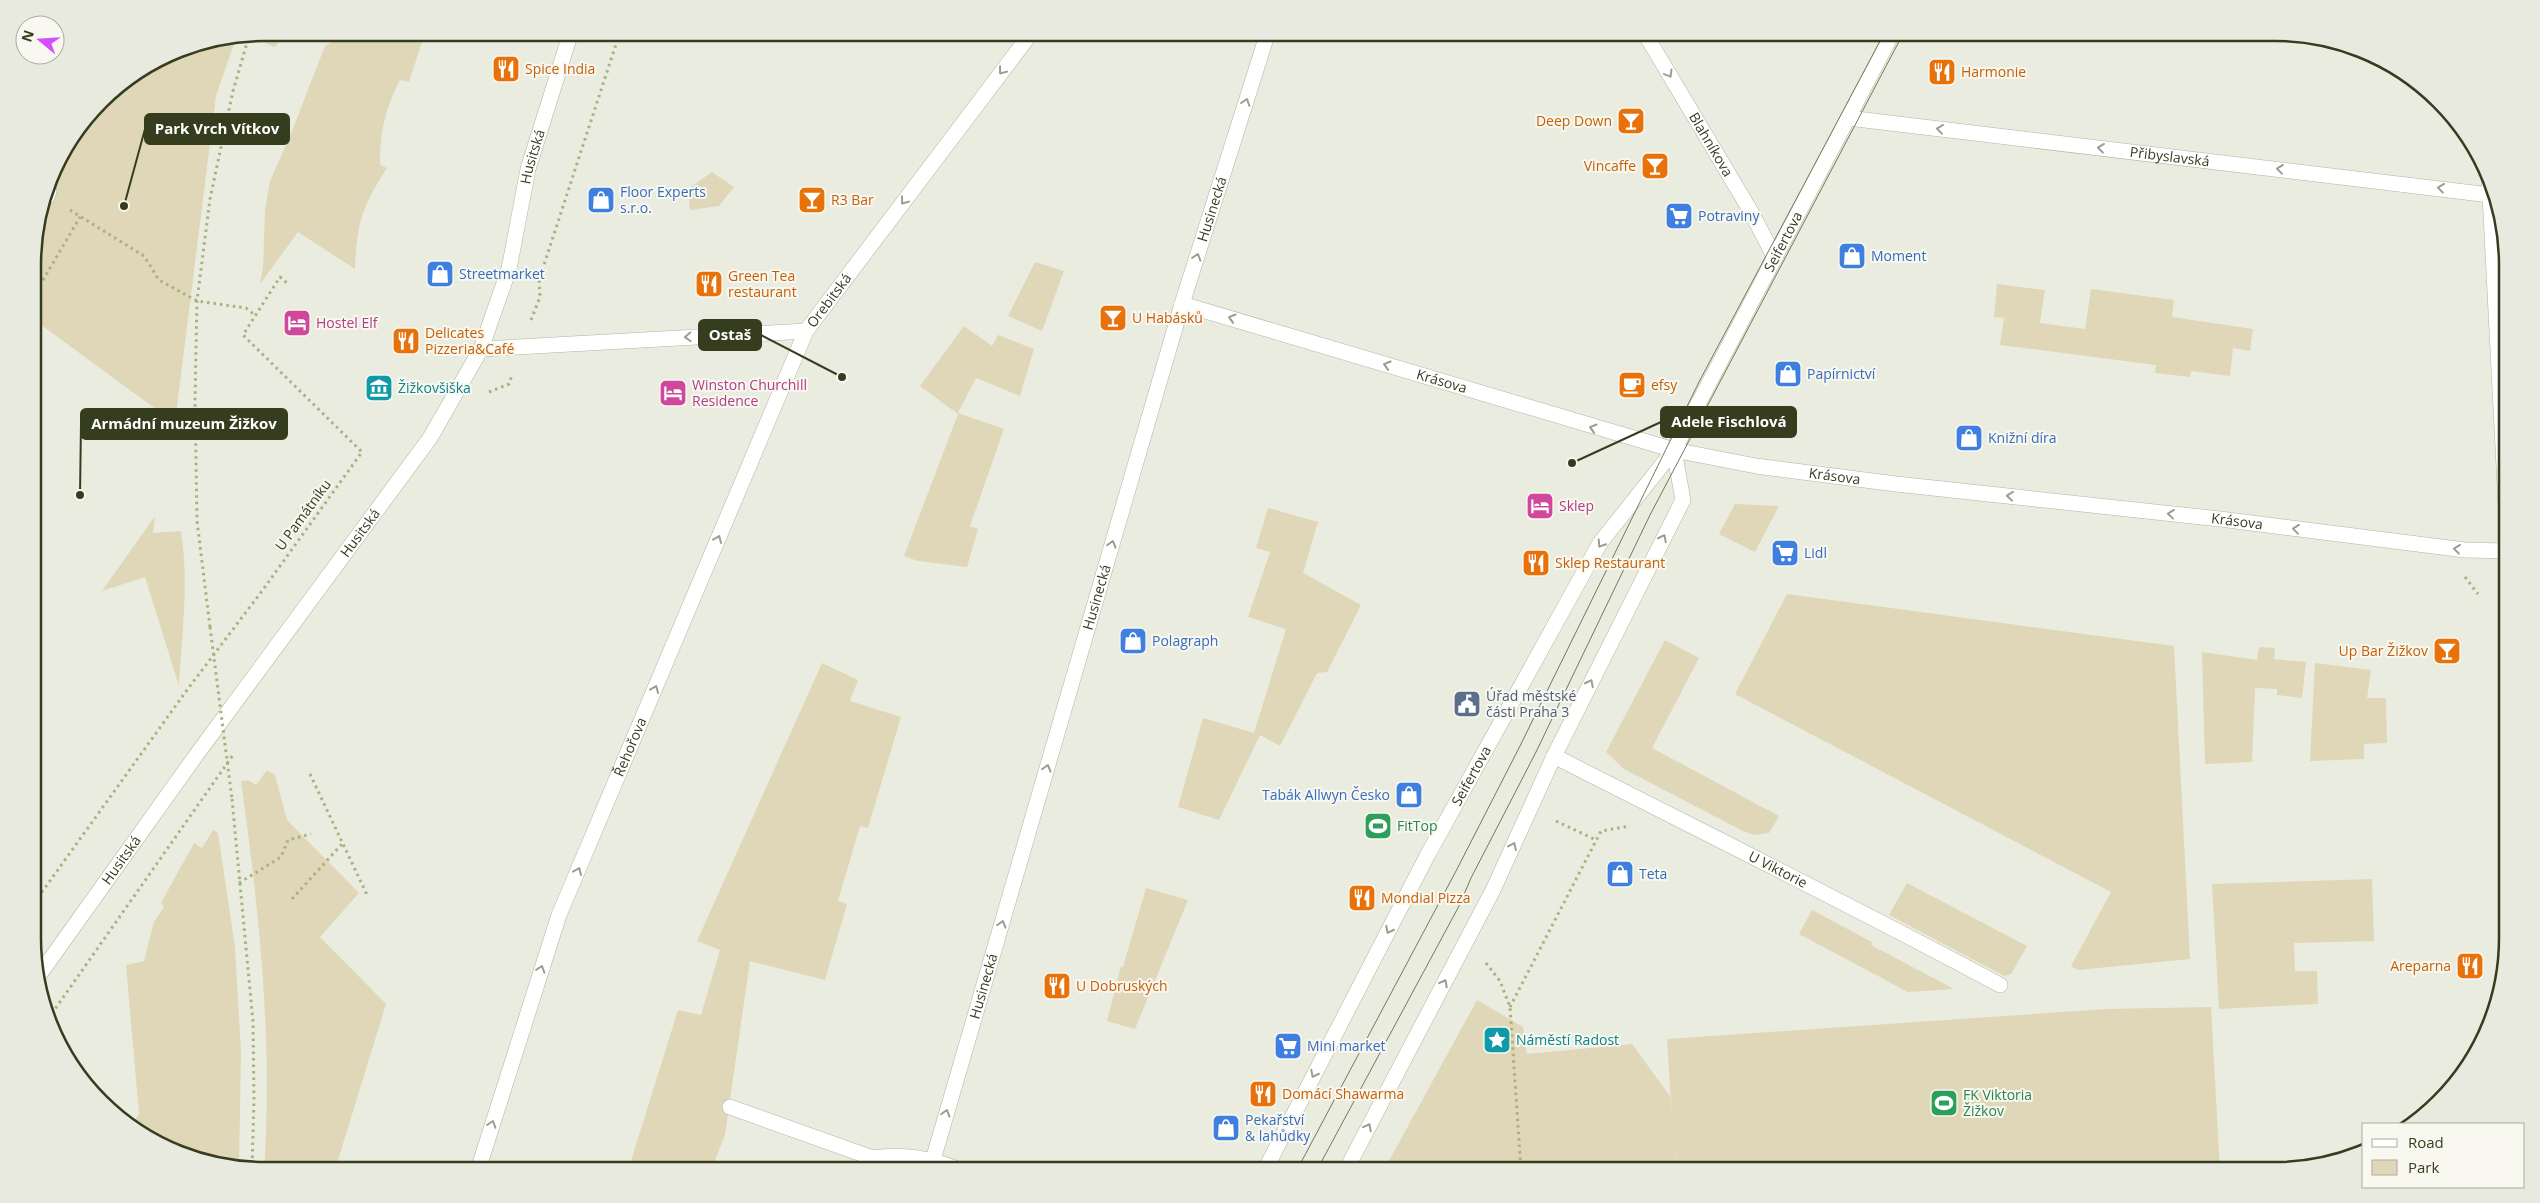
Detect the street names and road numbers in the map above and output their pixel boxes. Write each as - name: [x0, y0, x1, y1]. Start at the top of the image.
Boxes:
- street label: Blahníkova: [1685, 109, 1738, 180]
- street label: Husitská: [515, 127, 549, 185]
- street label: Přibyslavská: [2129, 142, 2211, 170]
- street label: Husinecká: [1192, 174, 1231, 244]
- street label: Seifertova: [1759, 208, 1806, 275]
- street label: Orebitská: [802, 269, 855, 331]
- street label: Krásova: [1414, 364, 1470, 397]
- street label: Krásova: [1808, 463, 1862, 488]
- street label: U Památníku: [270, 475, 335, 554]
- street label: Husitská: [335, 504, 384, 561]
- street label: Krásova: [2210, 508, 2264, 533]
- street label: Husinecká: [1078, 562, 1115, 632]
- street label: Řehořova: [609, 714, 651, 779]
- street label: Seifertova: [1447, 742, 1495, 809]
- street label: Husitská: [97, 831, 145, 888]
- street label: U Viktorie: [1745, 846, 1811, 892]
- street label: Husinecká: [965, 951, 1002, 1021]

